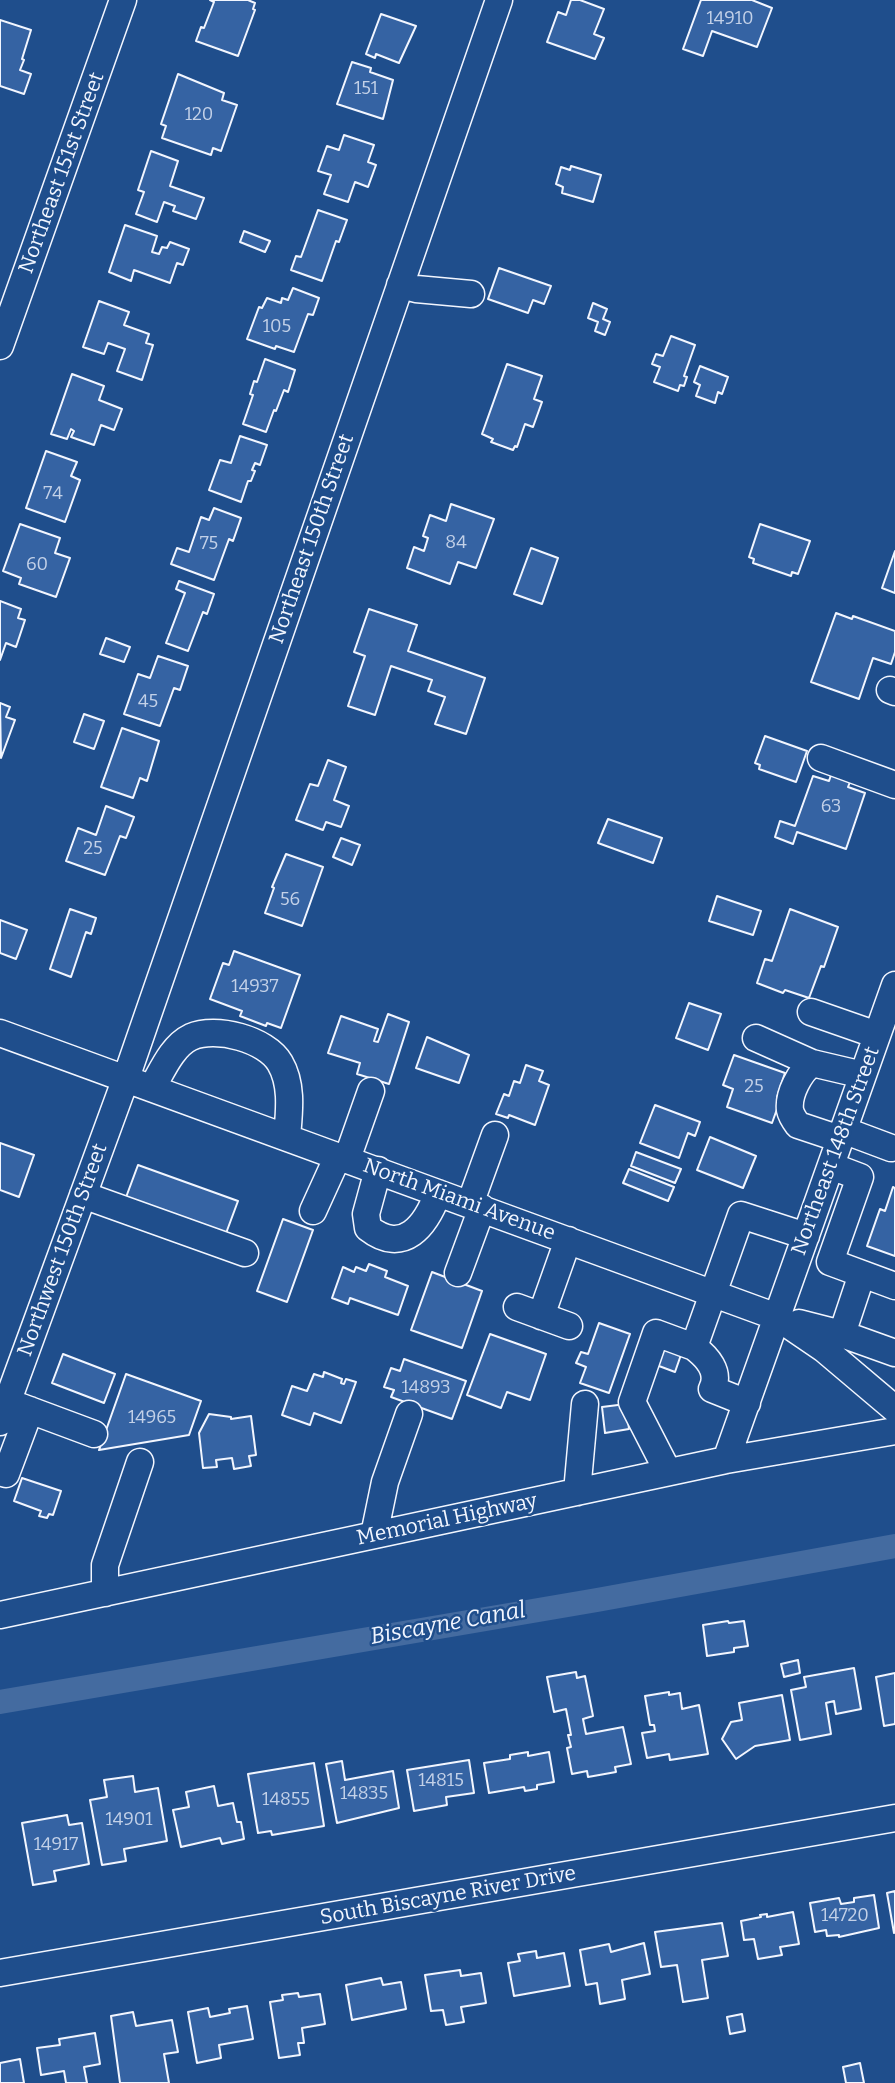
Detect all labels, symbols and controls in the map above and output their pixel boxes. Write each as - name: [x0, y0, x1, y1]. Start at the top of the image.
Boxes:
- house number: 14910: [706, 8, 754, 30]
- street label: Northeast 151st Street: [14, 69, 110, 277]
- house number: 151: [354, 78, 378, 100]
- house number: 120: [185, 104, 213, 126]
- house number: 105: [263, 316, 291, 338]
- street label: Northeast 150th Street: [264, 431, 360, 647]
- house number: 74: [43, 483, 63, 505]
- house number: 84: [445, 532, 467, 554]
- house number: 75: [200, 533, 218, 555]
- house number: 60: [26, 554, 48, 576]
- house number: 45: [138, 691, 158, 713]
- house number: 63: [821, 796, 841, 818]
- house number: 25: [83, 838, 103, 860]
- house number: 56: [280, 889, 300, 911]
- house number: 14937: [231, 976, 279, 998]
- street label: Northeast 148th Street: [787, 1043, 885, 1259]
- house number: 25: [744, 1076, 764, 1098]
- street label: Northwest 150th Street: [13, 1140, 113, 1360]
- street label: North Miami Avenue: [359, 1153, 559, 1247]
- house number: 14893: [401, 1377, 451, 1399]
- house number: 14965: [128, 1407, 176, 1429]
- street label: Memorial Highway: [354, 1489, 540, 1551]
- water label: Biscayne Canal: [368, 1597, 528, 1651]
- house number: 14815: [418, 1770, 464, 1792]
- house number: 14835: [340, 1783, 388, 1805]
- house number: 14855: [262, 1789, 310, 1811]
- house number: 14901: [105, 1809, 153, 1831]
- house number: 14917: [34, 1834, 78, 1856]
- street label: South Biscayne River Drive: [318, 1861, 578, 1931]
- house number: 14720: [821, 1905, 869, 1927]

